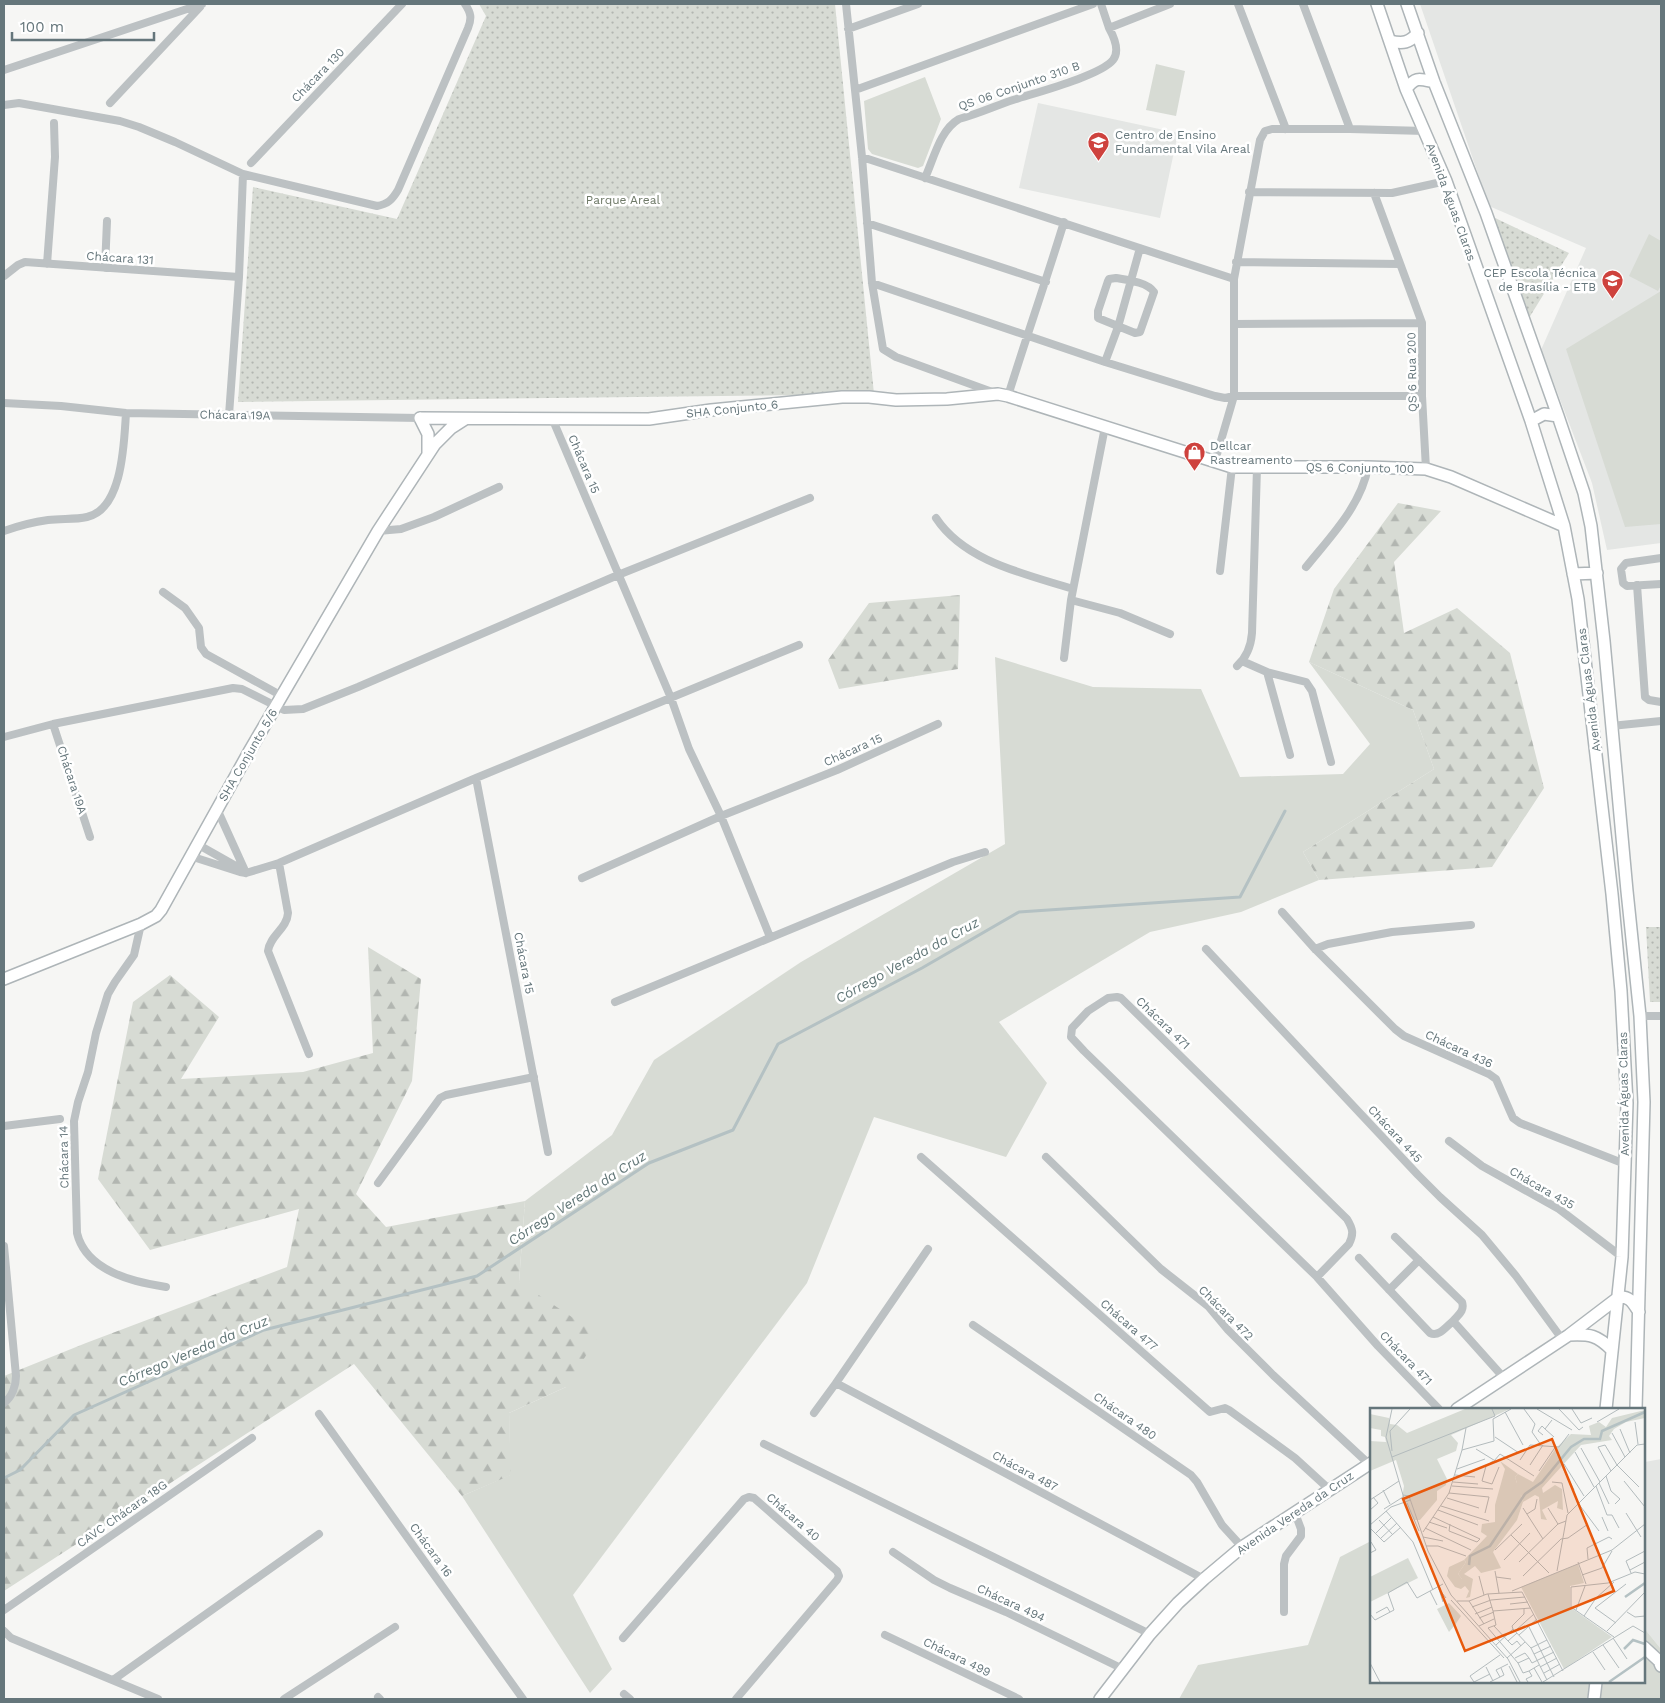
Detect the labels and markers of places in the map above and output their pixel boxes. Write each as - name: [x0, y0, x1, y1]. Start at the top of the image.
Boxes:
- place label: Centro de Ensino Fundamental Vila Areal: [1115, 128, 1251, 156]
- school or university icon: Centro de Ensino Fundamental Vila Areal: [1087, 130, 1111, 161]
- place label: CEP Escola Técnica de Brasília - ETB: [1483, 266, 1596, 294]
- school or university icon: CEP Escola Técnica de Brasília - ETB: [1600, 268, 1624, 299]
- place label: Dellcar Rastreamento: [1210, 439, 1292, 467]
- shop icon: Dellcar Rastreamento: [1182, 441, 1206, 472]

